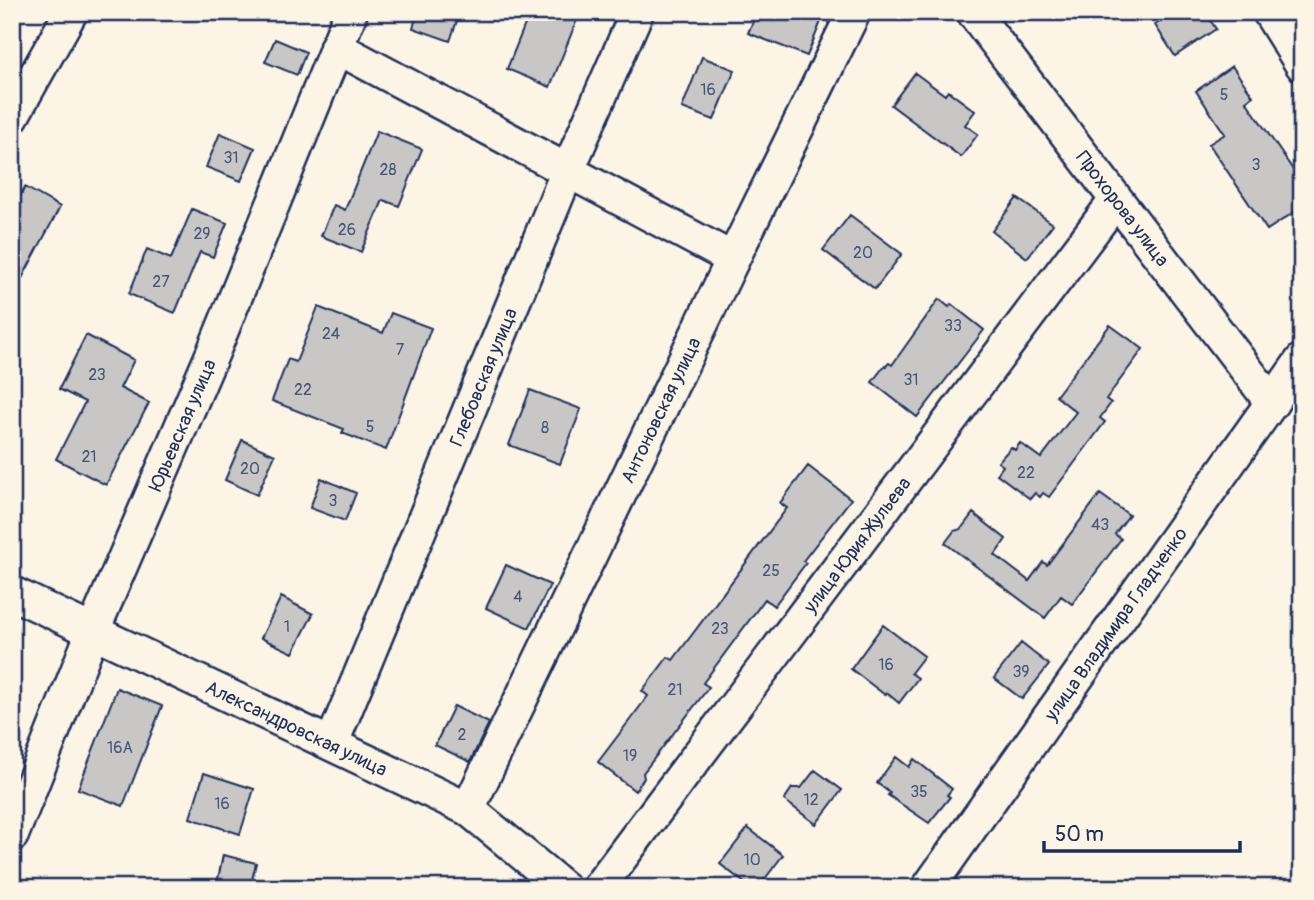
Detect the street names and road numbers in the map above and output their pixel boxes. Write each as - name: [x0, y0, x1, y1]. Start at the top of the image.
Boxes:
- street label: Прохорова улица: [1070, 146, 1174, 271]
- street label: Глебовская улица: [445, 304, 523, 450]
- street label: Антоновская улица: [616, 333, 707, 487]
- street label: Юрьевская улица: [144, 355, 222, 495]
- street label: улица Юрия Жульева: [798, 472, 917, 619]
- street label: улица Владимира Гладченко: [1039, 523, 1193, 726]
- street label: Александровская улица: [202, 675, 391, 782]

